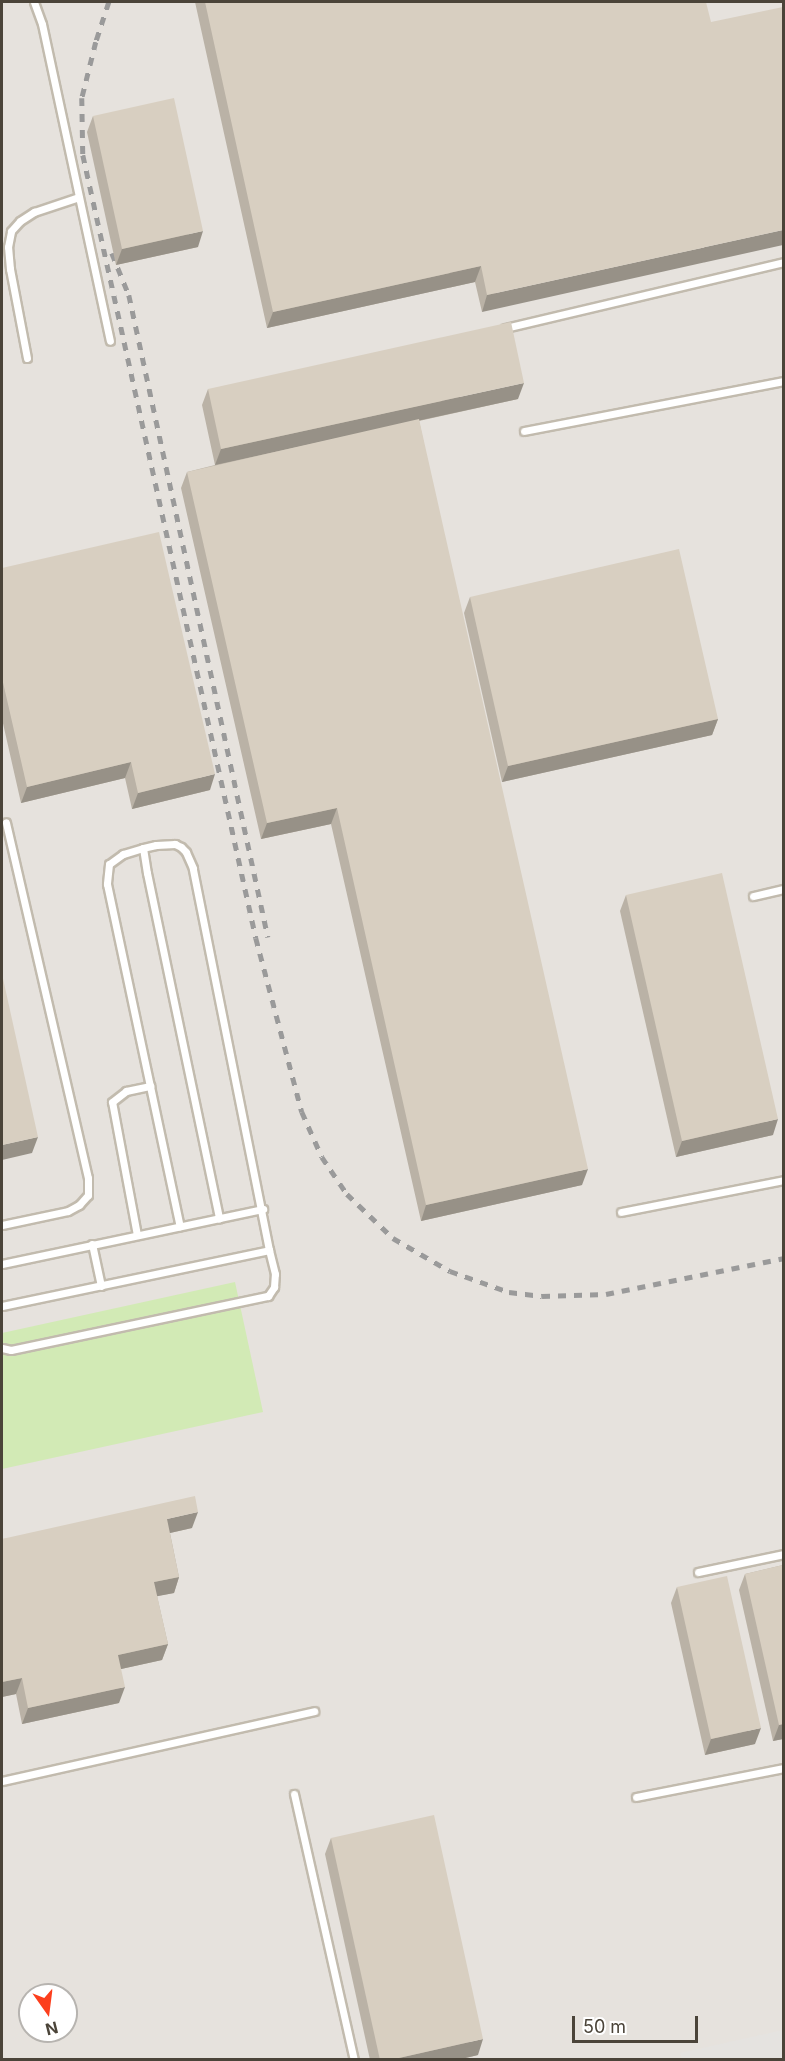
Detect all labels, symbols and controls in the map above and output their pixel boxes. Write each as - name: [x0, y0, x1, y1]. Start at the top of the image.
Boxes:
- north arrow: [18, 1983, 78, 2043]
- scale bar: [575, 2004, 701, 2042]
- text: 50 m: [583, 2016, 626, 2037]
- text: N: [44, 2017, 60, 2040]

